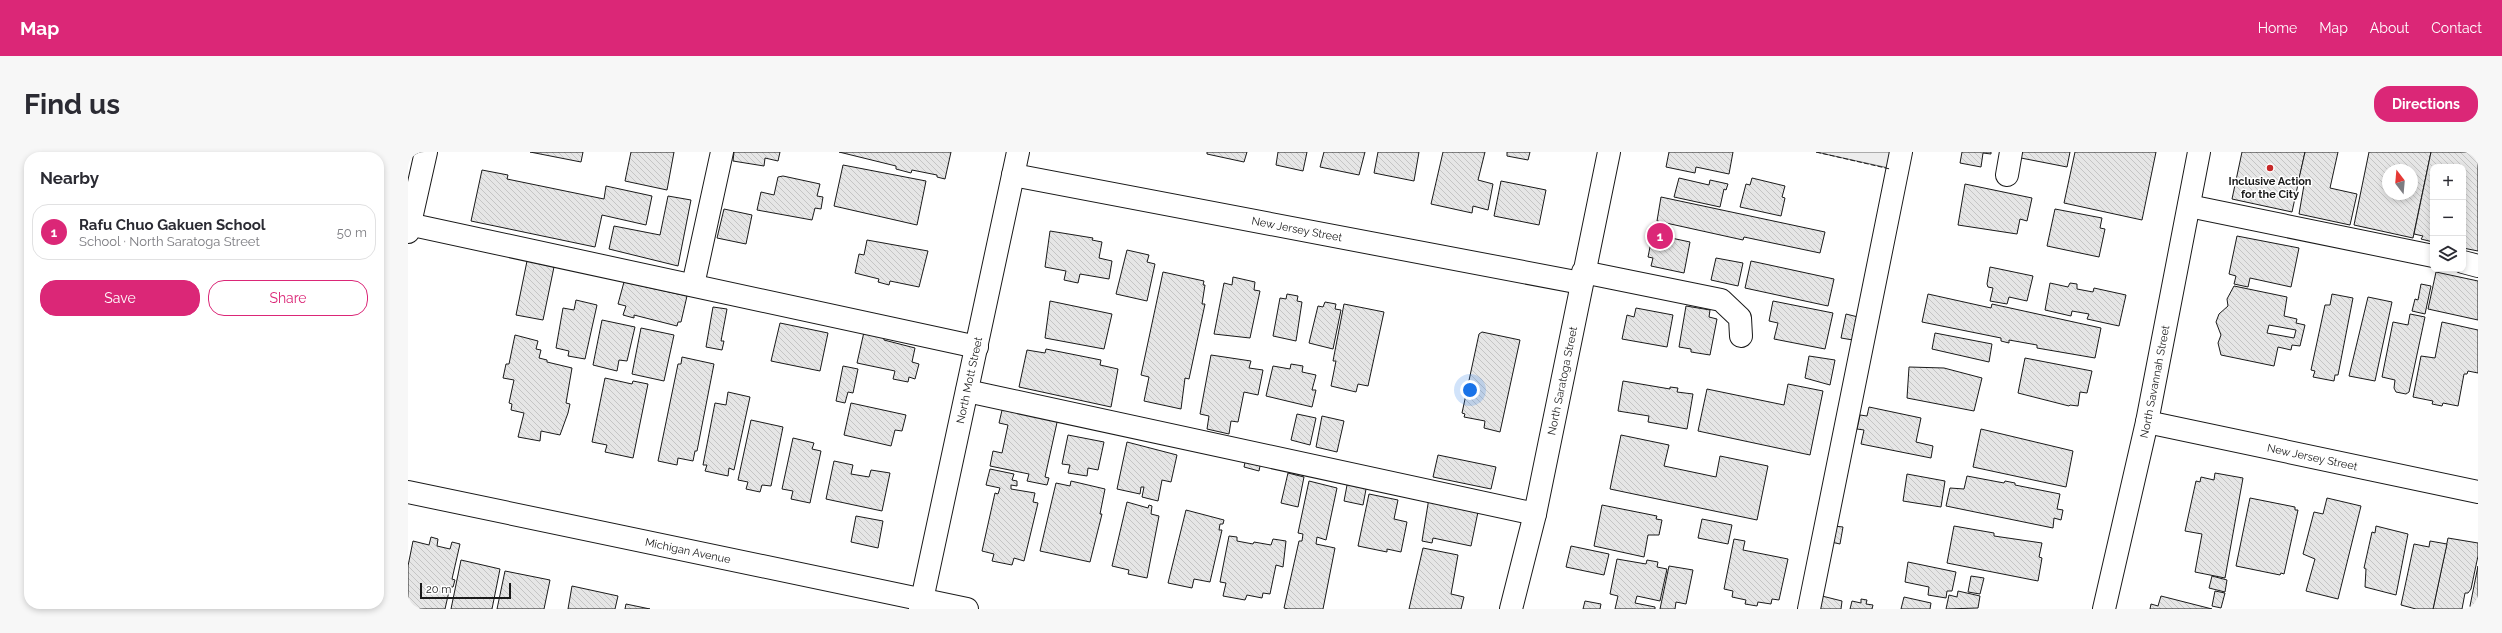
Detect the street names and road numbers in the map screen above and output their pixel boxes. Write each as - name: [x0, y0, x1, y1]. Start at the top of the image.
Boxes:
- street label: New Jersey Street: [1250, 214, 1344, 244]
- street label: North Savannah Street: [2137, 324, 2172, 439]
- street label: North Saratoga Street: [1545, 325, 1580, 436]
- street label: North Mott Street: [953, 335, 985, 425]
- street label: New Jersey Street: [2266, 441, 2359, 473]
- street label: Michigan Avenue: [644, 535, 733, 566]

